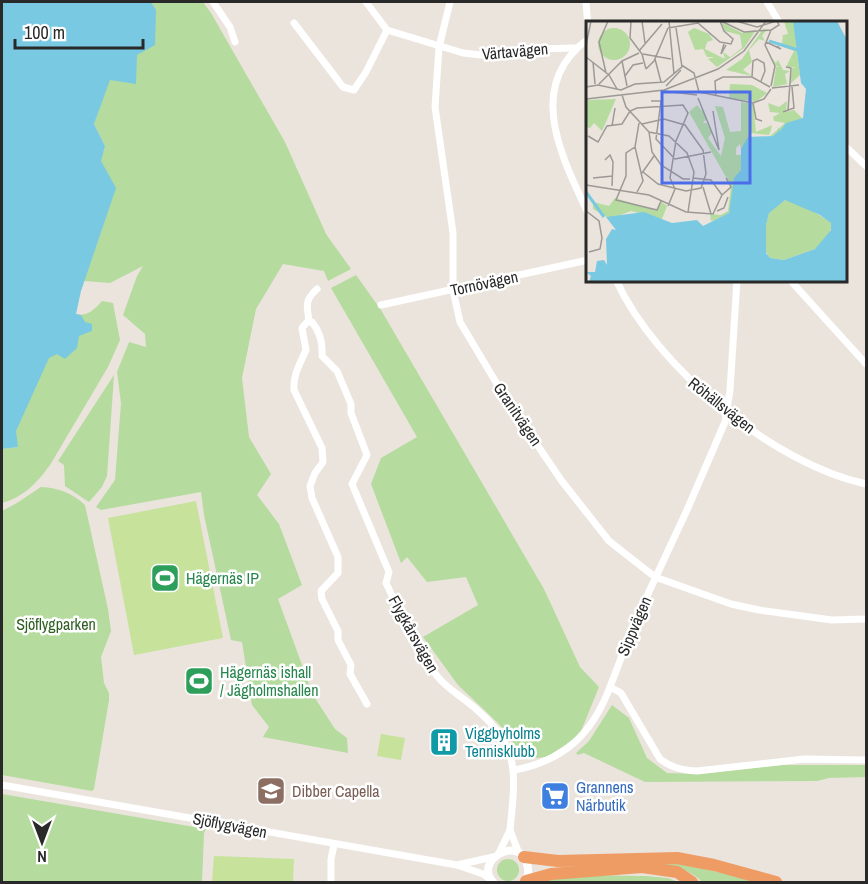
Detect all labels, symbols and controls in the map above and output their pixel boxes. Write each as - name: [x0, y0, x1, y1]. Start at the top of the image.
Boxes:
- scale bar: [15, 12, 142, 50]
- text: 100 m: [24, 20, 65, 45]
- inset map: [586, 21, 847, 282]
- street label: Värtavägen: [481, 37, 549, 65]
- street label: Tornövägen: [448, 265, 520, 301]
- street label: Röhällsvägen: [684, 372, 760, 438]
- street label: Granitvägen: [489, 378, 547, 450]
- sports icon: Hägernäs IP: [149, 562, 181, 594]
- place label: Hägernäs IP: [186, 567, 259, 589]
- street label: Flygkårsvägen: [384, 591, 444, 677]
- street label: Sippvägen: [612, 593, 656, 659]
- park label: Sjöflygparken: [16, 613, 96, 635]
- place label: Hägernäs ishall / Jägholmshallen: [220, 661, 318, 701]
- sports icon: Hägernäs ishall / Jägholmshallen: [183, 665, 215, 697]
- place label: Viggbyholms Tennisklubb: [465, 722, 541, 762]
- building icon: Viggbyholms Tennisklubb: [428, 726, 460, 758]
- school or university icon: Dibber Capella: [255, 775, 287, 807]
- place label: Grannens Närbutik: [576, 776, 634, 816]
- place label: Dibber Capella: [292, 780, 380, 802]
- supermarket icon: Grannens Närbutik: [539, 780, 571, 812]
- street label: Sjöflygvägen: [191, 807, 269, 843]
- north arrow: [12, 812, 72, 872]
- text: N: [37, 846, 47, 868]

